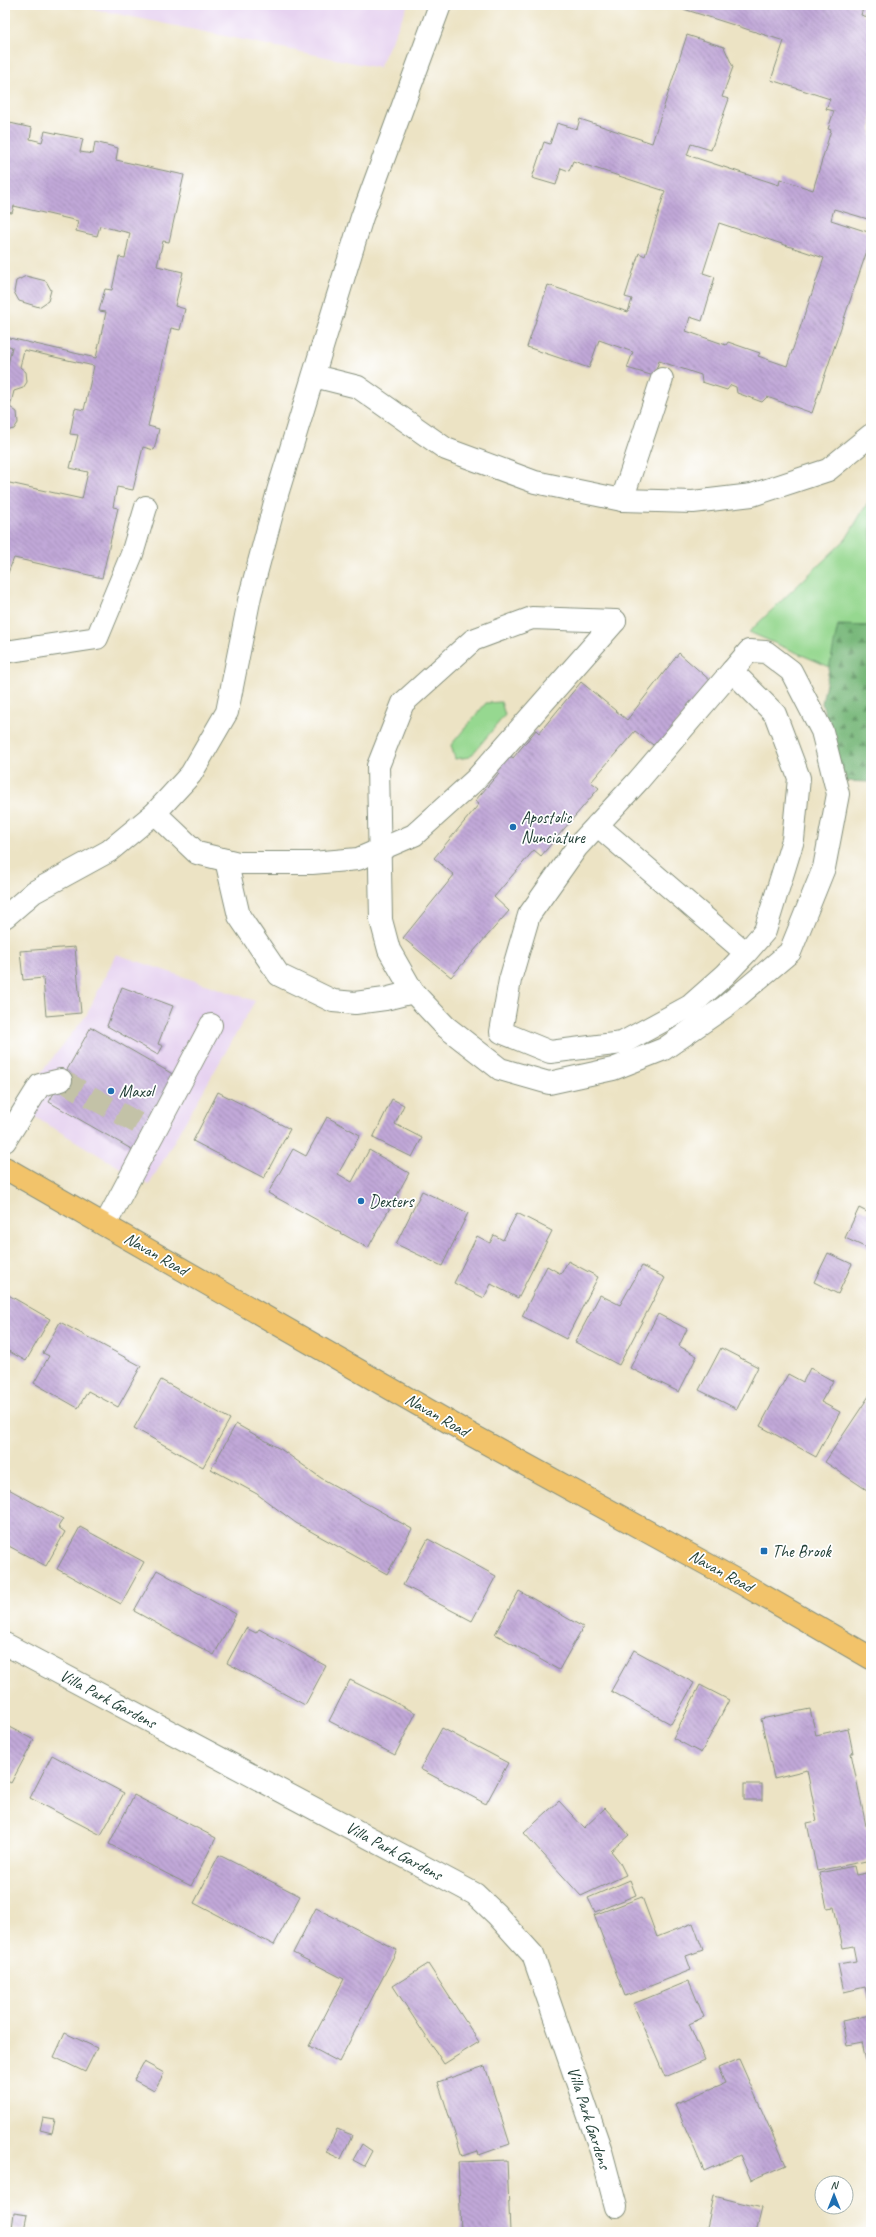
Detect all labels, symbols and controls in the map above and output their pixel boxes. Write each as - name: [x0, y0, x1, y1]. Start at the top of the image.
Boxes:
- place label: Apostolic Nunciature: [521, 807, 586, 848]
- marker: Apostolic Nunciature: [508, 822, 518, 832]
- place label: Maxol: [119, 1081, 157, 1102]
- marker: Maxol: [106, 1086, 116, 1096]
- place label: Dexters: [369, 1191, 416, 1212]
- marker: Dexters: [356, 1196, 366, 1206]
- street label: Navan Road: [120, 1227, 194, 1282]
- street label: Navan Road: [401, 1388, 475, 1443]
- place label: The Brook: [772, 1541, 832, 1562]
- street label: Navan Road: [685, 1545, 759, 1598]
- marker: The Brook: [759, 1546, 769, 1556]
- street label: Villa Park Gardens: [56, 1665, 161, 1734]
- street label: Villa Park Gardens: [342, 1817, 447, 1886]
- street label: Villa Park Gardens: [563, 2064, 616, 2173]
- north arrow: [814, 2175, 854, 2215]
- text: N: [831, 2178, 840, 2192]

